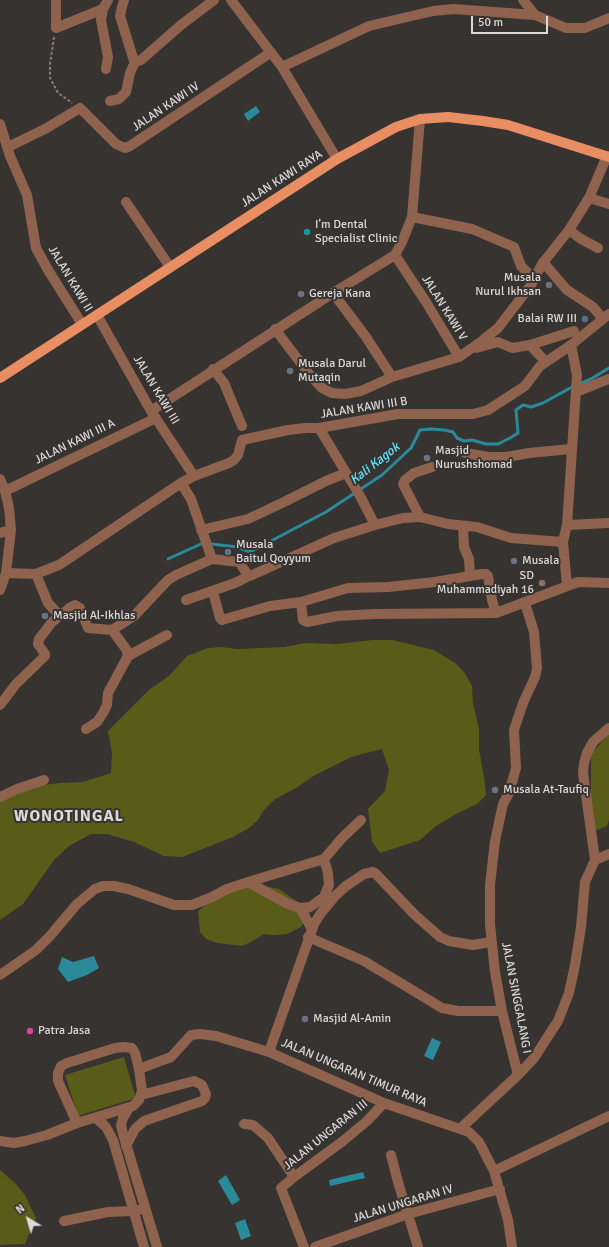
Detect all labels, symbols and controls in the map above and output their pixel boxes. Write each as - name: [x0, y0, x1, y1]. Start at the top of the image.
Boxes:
- scale bar: [473, 8, 550, 34]
- text: 50 m: [478, 15, 503, 30]
- street label: JALAN KAWI IV: [130, 79, 202, 135]
- street label: JALAN KAWI RAYA: [239, 147, 325, 211]
- place label: I'm Dental Specialist Clinic: [315, 218, 397, 246]
- marker: I'm Dental Specialist Clinic: [302, 227, 312, 237]
- street label: JALAN KAWI II: [45, 243, 95, 315]
- place label: Musala Nurul Ikhsan: [475, 271, 541, 299]
- street label: JALAN KAWI V: [418, 273, 470, 343]
- marker: Musala Nurul Ikhsan: [544, 280, 554, 290]
- place label: Gereja Kana: [309, 287, 371, 301]
- marker: Gereja Kana: [296, 289, 306, 299]
- place label: Balai RW III: [518, 312, 577, 326]
- marker: Balai RW III: [580, 314, 590, 324]
- street label: JALAN KAWI III: [130, 353, 182, 427]
- place label: Musala Darul Mutaqin: [298, 357, 366, 385]
- marker: Musala Darul Mutaqin: [285, 366, 295, 376]
- street label: JALAN KAWI III B: [320, 394, 408, 422]
- street label: JALAN KAWI III A: [32, 416, 118, 468]
- water label: Kali Kagok: [347, 440, 403, 488]
- place label: Masjid Nurushshomad: [435, 444, 512, 472]
- marker: Masjid Nurushshomad: [422, 453, 432, 463]
- place label: Musala Baitul Qoyyum: [236, 538, 311, 566]
- marker: Musala Baitul Qoyyum: [223, 547, 233, 557]
- place label: Musala: [522, 554, 559, 568]
- marker: Musala: [509, 556, 519, 566]
- place label: SD Muhammadiyah 16: [437, 569, 534, 597]
- marker: SD Muhammadiyah 16: [537, 578, 547, 588]
- place label: Masjid Al-Ikhlas: [53, 609, 135, 623]
- marker: Masjid Al-Ikhlas: [40, 611, 50, 621]
- place label: Musala At-Taufiq: [503, 783, 589, 797]
- marker: Musala At-Taufiq: [490, 785, 500, 795]
- district label: WONOTINGAL: [14, 807, 124, 827]
- street label: JALAN SINGGALANG I: [498, 941, 534, 1055]
- place label: Masjid Al-Amin: [313, 1012, 391, 1026]
- marker: Masjid Al-Amin: [300, 1014, 310, 1024]
- place label: Patra Jasa: [38, 1024, 90, 1038]
- marker: Patra Jasa: [25, 1026, 35, 1036]
- street label: JALAN UNGARAN TIMUR RAYA: [279, 1036, 429, 1110]
- street label: JALAN UNGARAN III: [281, 1097, 371, 1173]
- street label: JALAN UNGARAN IV: [351, 1182, 455, 1226]
- north arrow: [8, 1199, 48, 1239]
- text: N: [13, 1202, 27, 1217]

